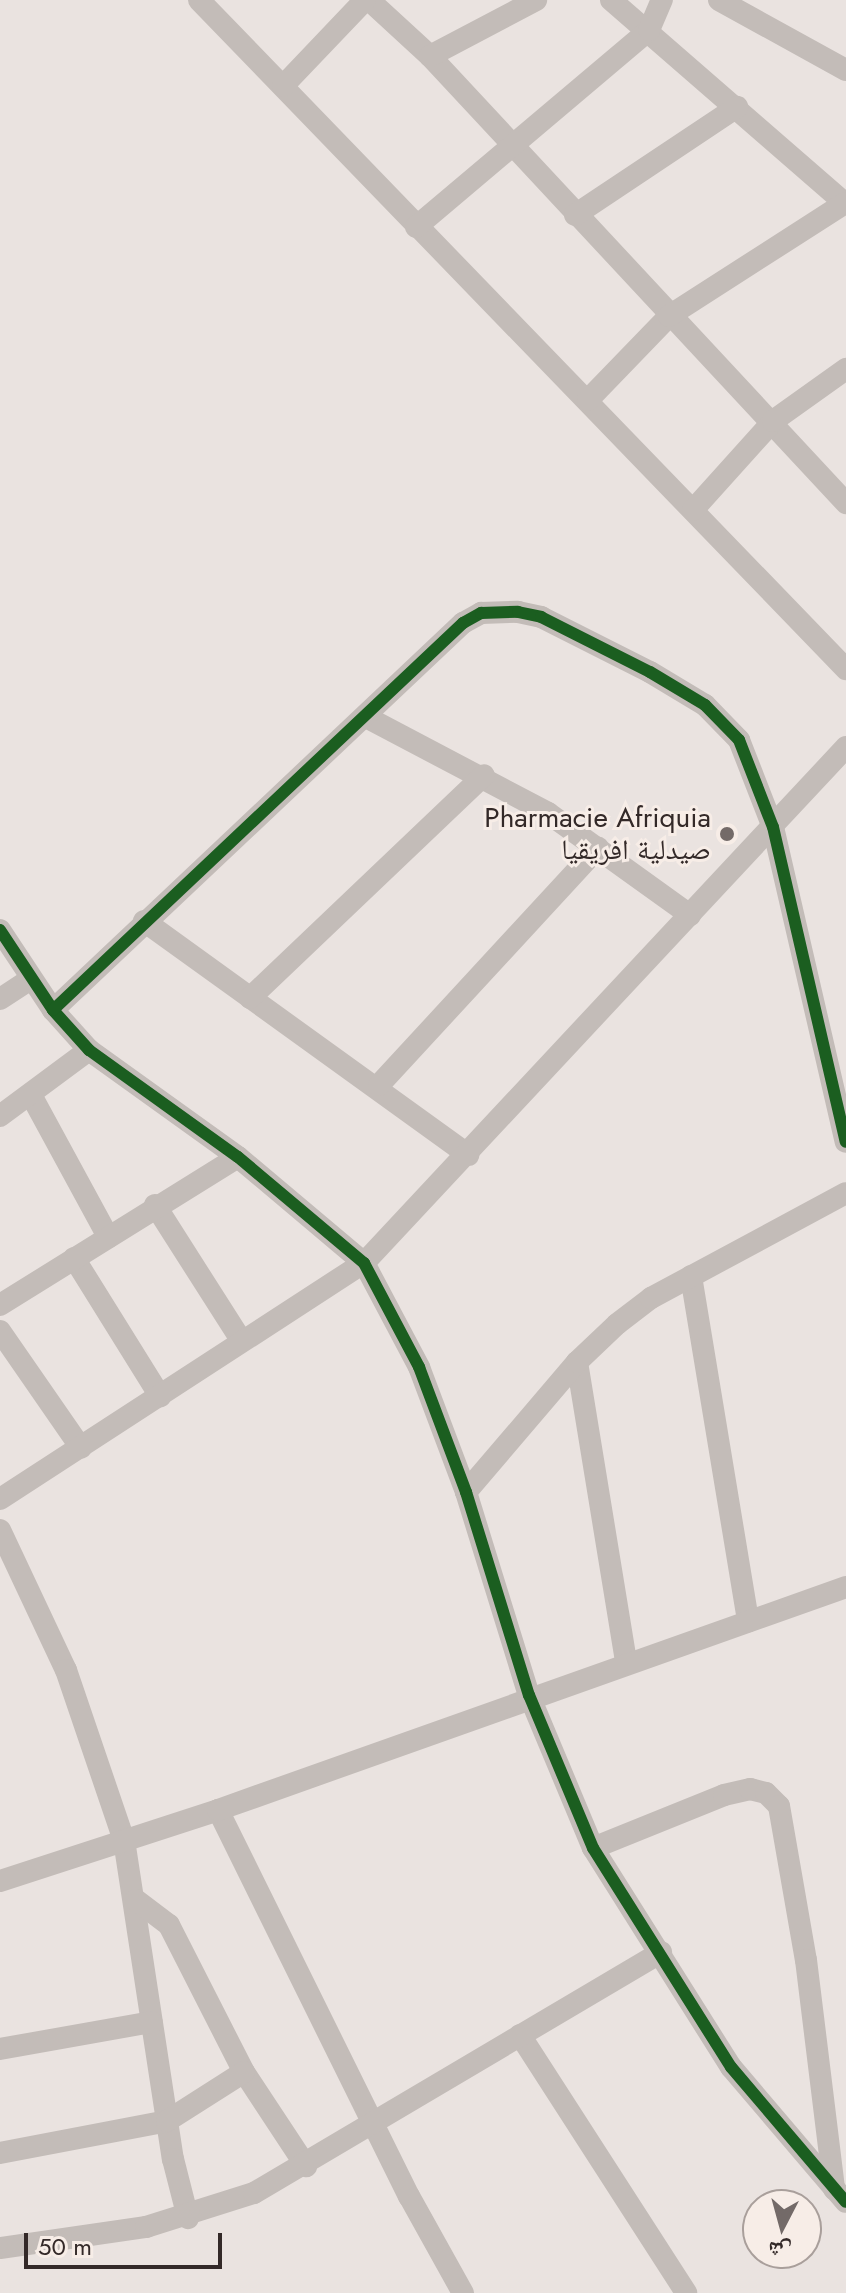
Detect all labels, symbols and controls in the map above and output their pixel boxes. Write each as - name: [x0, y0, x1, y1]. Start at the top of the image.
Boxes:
- place label: Pharmacie Afriquia صيدلية افريقيا: [484, 801, 711, 867]
- marker: Pharmacie Afriquia صيدلية افريقيا: [718, 825, 736, 843]
- north arrow: [742, 2189, 822, 2269]
- scale bar: [28, 2217, 226, 2267]
- text: 50 m: [38, 2229, 92, 2264]
- text: ش: [766, 2234, 793, 2268]

